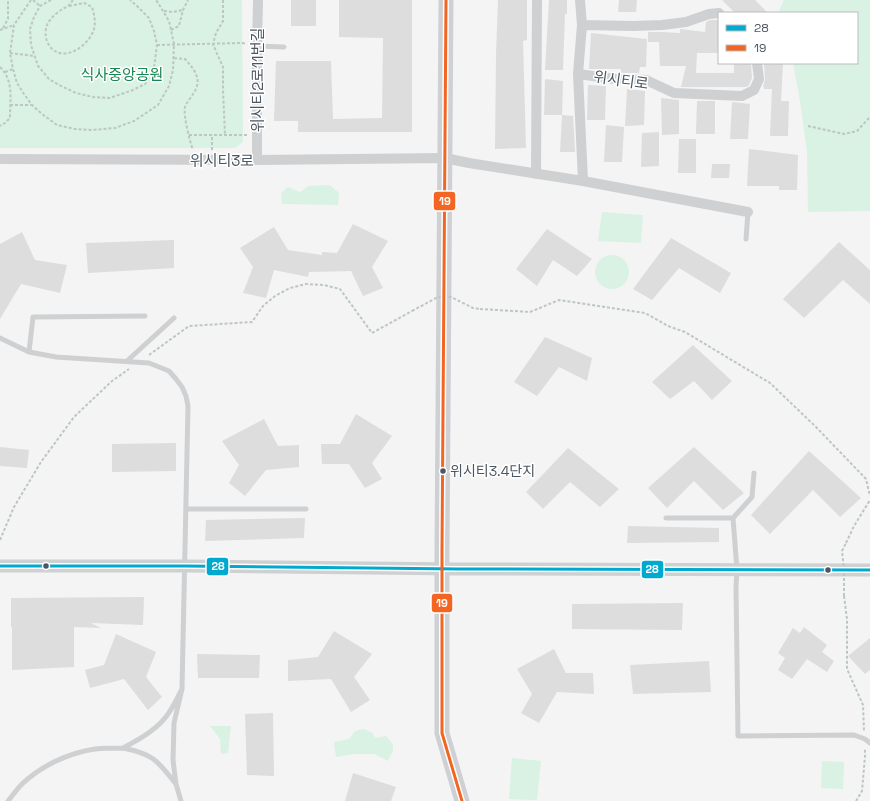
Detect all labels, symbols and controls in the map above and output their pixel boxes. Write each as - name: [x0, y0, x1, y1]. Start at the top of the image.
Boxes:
- legend: [718, 12, 858, 64]
- text: 28: [754, 20, 769, 36]
- street label: 위시티2로11번길: [248, 28, 267, 132]
- text: 19: [754, 40, 766, 56]
- park label: 식사중앙공원: [81, 65, 163, 84]
- street label: 위시티로: [592, 67, 650, 93]
- street label: 위시티3로: [190, 151, 254, 170]
- line badge: 19: [433, 191, 456, 211]
- text: 19: [439, 194, 451, 208]
- place label: 위시티3.4단지: [450, 462, 535, 480]
- marker: 위시티3.4단지: [438, 466, 448, 476]
- line badge: 28: [206, 557, 229, 576]
- text: 28: [211, 559, 225, 573]
- line badge: 28: [641, 560, 664, 579]
- unlabelled marker: [41, 561, 51, 571]
- text: 28: [645, 562, 659, 576]
- unlabelled marker: [823, 565, 833, 575]
- line badge: 19: [431, 593, 453, 613]
- text: 19: [436, 596, 448, 610]

